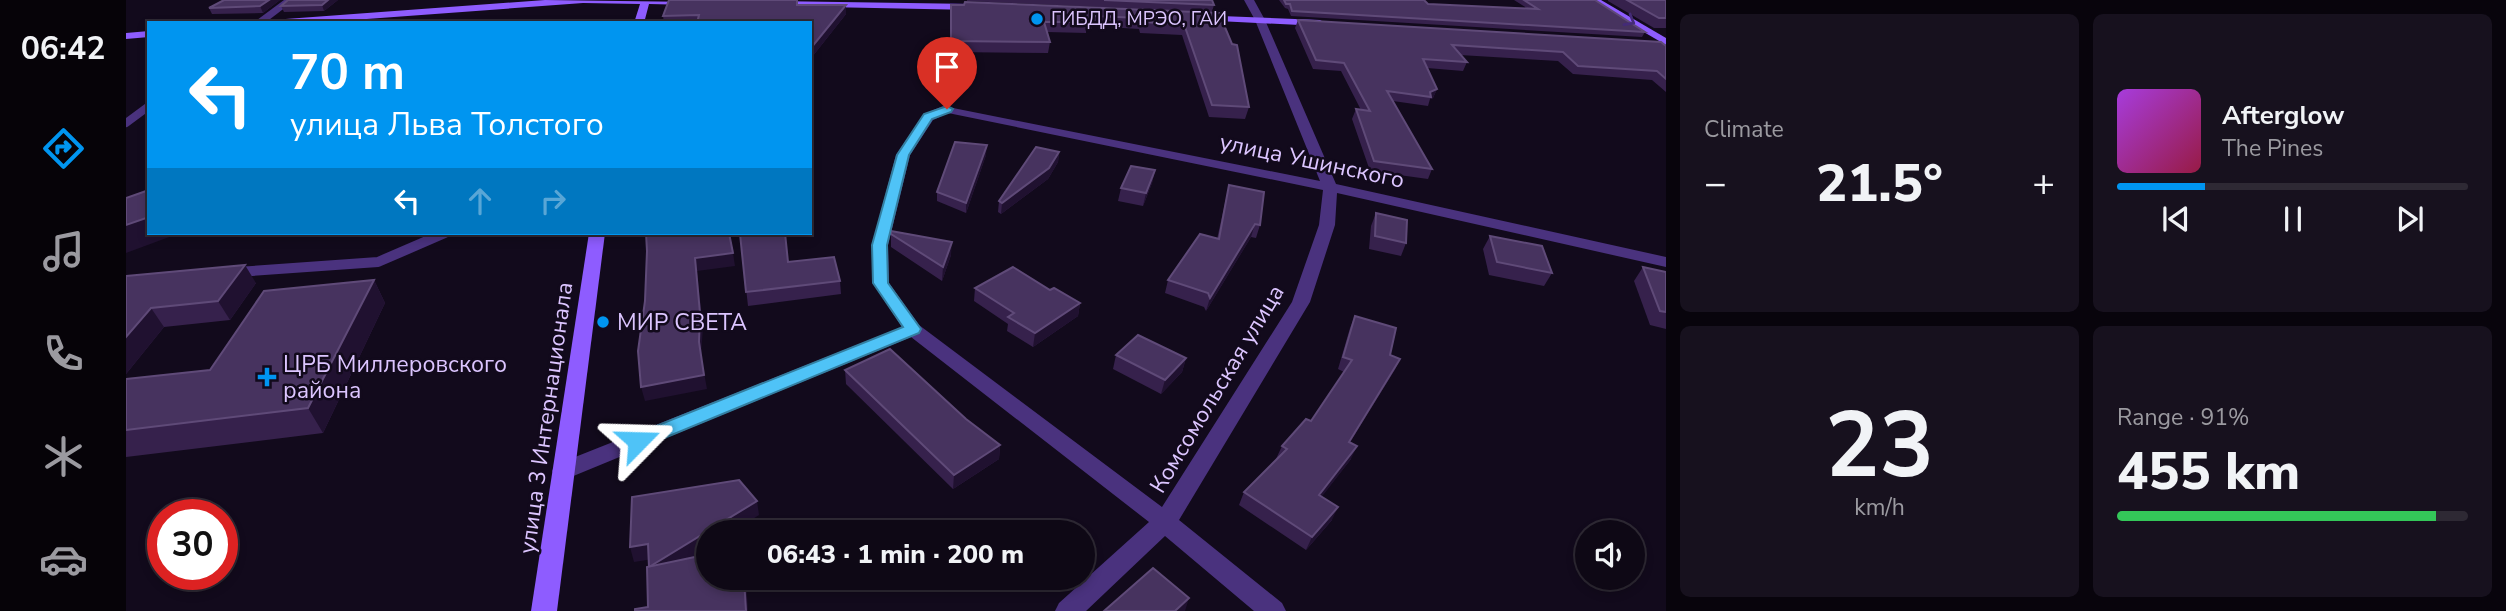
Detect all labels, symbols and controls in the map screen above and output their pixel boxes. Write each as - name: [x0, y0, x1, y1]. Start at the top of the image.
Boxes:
- place label: ГИБДД, МРЭО, ГАИ: [1051, 6, 1227, 32]
- marker: ГИБДД, МРЭО, ГАИ: [1029, 11, 1045, 27]
- one-way arrow: [1622, 13, 1635, 26]
- text: 06:42: [21, 27, 105, 70]
- pin: [917, 37, 977, 109]
- text: 70 m: [290, 39, 405, 106]
- icon: arrive: [928, 48, 966, 86]
- icon: left: [175, 49, 266, 140]
- text: Afterglow: [2222, 98, 2345, 133]
- text: улица Льва Толстого: [290, 103, 604, 146]
- text: Climate: [1704, 114, 1784, 145]
- icon: directions: [39, 124, 88, 173]
- street label: улица Ушинского: [1217, 126, 1407, 196]
- text: The Pines: [2222, 133, 2323, 164]
- text: 21.5°: [1816, 148, 1943, 219]
- text: −: [1704, 158, 1727, 209]
- text: +: [2032, 158, 2055, 209]
- icon: left: [388, 182, 426, 220]
- icon: ahead: [461, 182, 499, 220]
- icon: right: [534, 182, 572, 220]
- icon: previous: [2157, 200, 2195, 238]
- icon: pause: [2274, 200, 2312, 238]
- icon: next: [2391, 200, 2429, 238]
- icon: music: [39, 227, 88, 276]
- street label: Комсомольская улица: [1142, 279, 1292, 499]
- street label: улица 3 Интернационала: [512, 280, 580, 556]
- place label: МИР СВЕТА: [617, 307, 747, 338]
- marker: МИР СВЕТА: [595, 314, 611, 330]
- icon: phone: [39, 329, 88, 378]
- place label: ЦРБ Миллеровского района: [283, 349, 507, 406]
- marker: ЦРБ Миллеровского района: [257, 367, 277, 387]
- text: 23: [1825, 384, 1934, 508]
- text: Range · 91%: [2117, 402, 2249, 433]
- position arrow: [601, 404, 675, 478]
- icon: climate: [39, 432, 88, 481]
- text: 455 km: [2117, 436, 2300, 507]
- text: km/h: [1854, 492, 1905, 523]
- speed limit sign: 30: [147, 499, 238, 590]
- map controls: [1575, 520, 1645, 590]
- button: sound: [1575, 520, 1645, 590]
- icon: car: [39, 535, 88, 584]
- text: 06:43 · 1 min · 200 m: [767, 537, 1024, 572]

